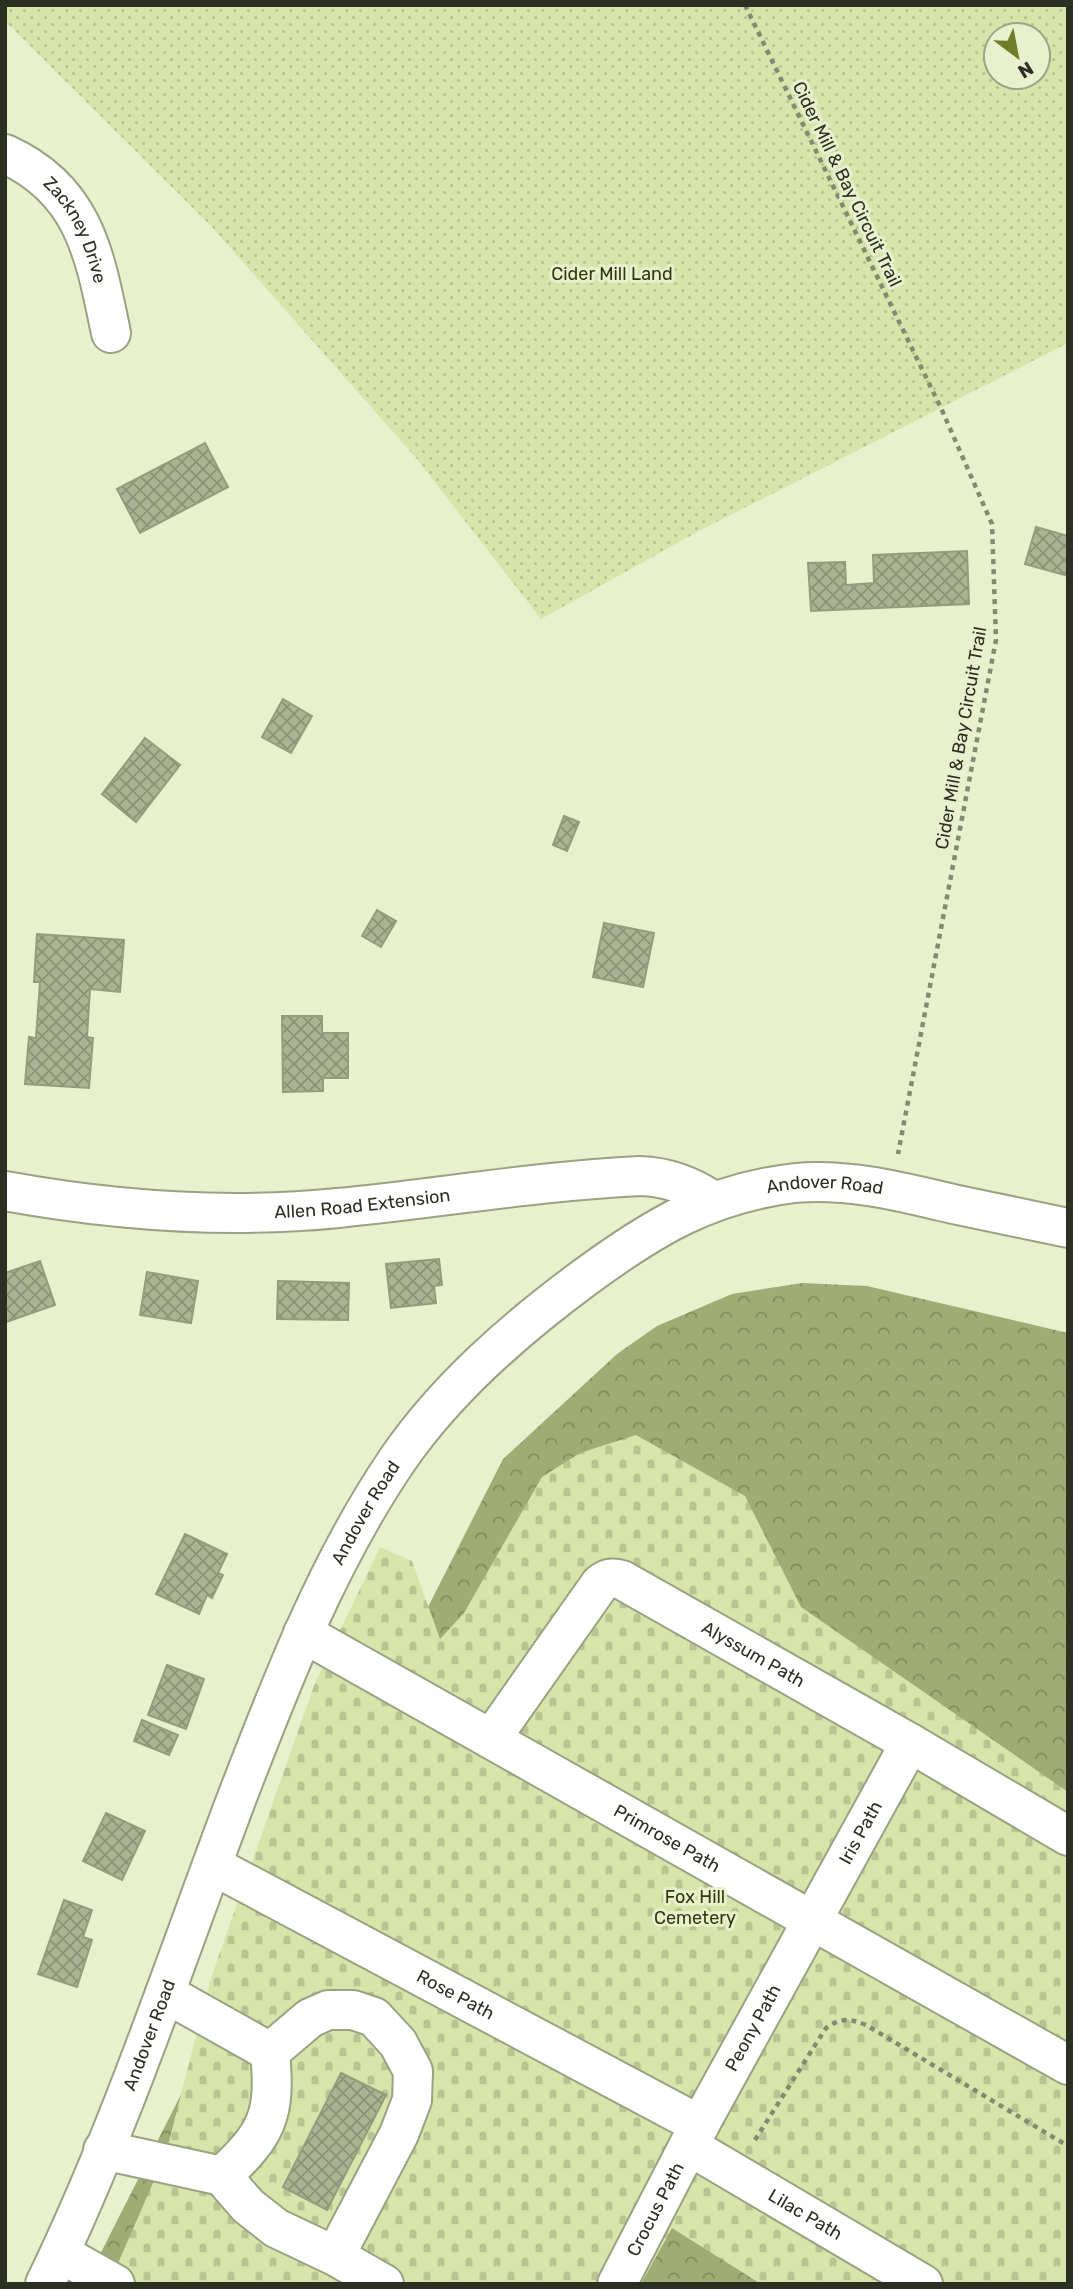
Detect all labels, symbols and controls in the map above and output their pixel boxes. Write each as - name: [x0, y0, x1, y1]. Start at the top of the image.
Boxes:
- north arrow: [982, 21, 1052, 91]
- text: N: [1014, 57, 1038, 83]
- street label: Cider Mill & Bay Circuit Trail: [788, 78, 906, 290]
- street label: Zackney Drive: [39, 172, 111, 285]
- park label: Cider Mill Land: [551, 263, 673, 285]
- street label: Cider Mill & Bay Circuit Trail: [931, 625, 991, 851]
- street label: Andover Road: [765, 1171, 885, 1199]
- street label: Allen Road Extension: [274, 1184, 452, 1223]
- street label: Andover Road: [327, 1457, 405, 1569]
- street label: Alyssum Path: [698, 1616, 809, 1692]
- street label: Iris Path: [834, 1797, 887, 1868]
- street label: Primrose Path: [610, 1800, 724, 1877]
- park label: Fox Hill Cemetery: [654, 1886, 736, 1929]
- street label: Rose Path: [413, 1965, 498, 2024]
- street label: Andover Road: [118, 1976, 180, 2094]
- street label: Peony Path: [720, 1981, 786, 2075]
- street label: Crocus Path: [622, 2159, 689, 2260]
- street label: Lilac Path: [764, 2184, 846, 2245]

